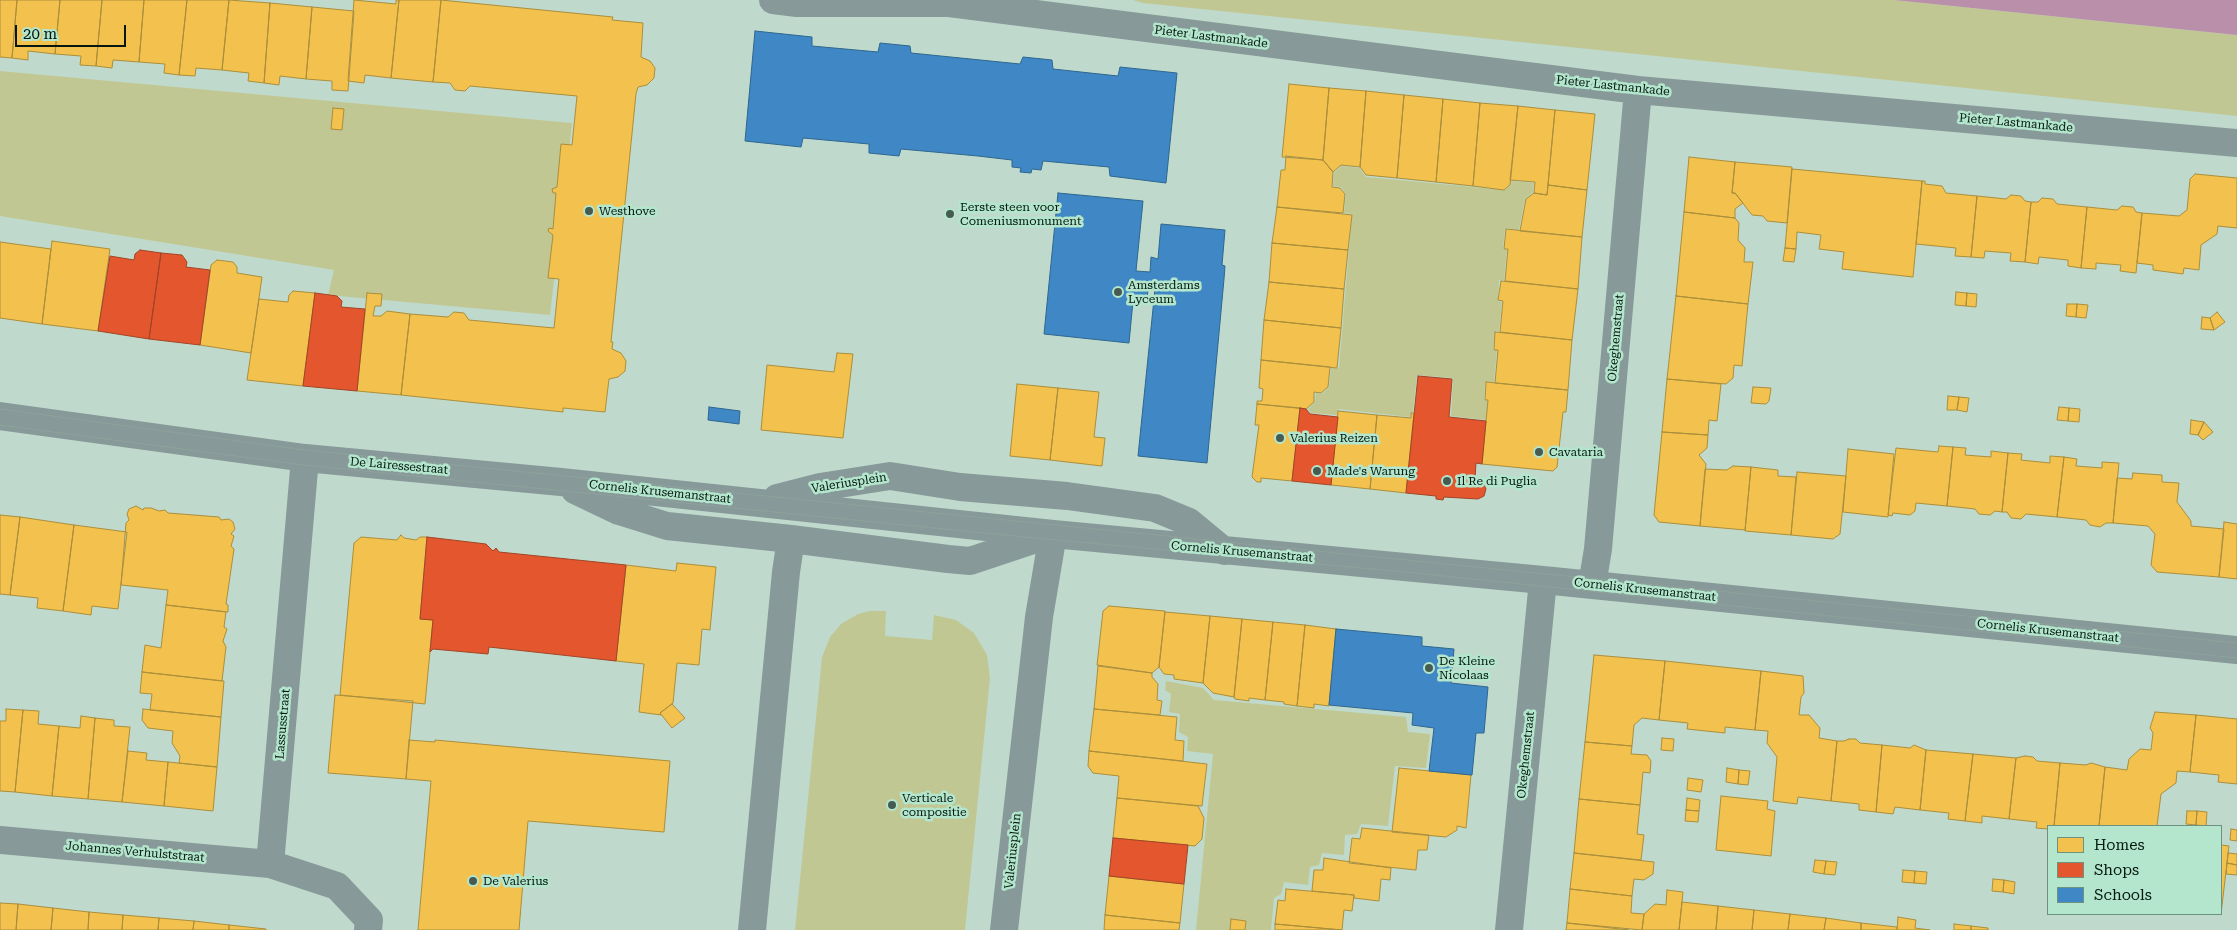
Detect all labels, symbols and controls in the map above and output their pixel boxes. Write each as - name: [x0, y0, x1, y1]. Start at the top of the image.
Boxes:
- scale bar: [18, 15, 129, 47]
- street label: Pieter Lastmankade: [1153, 23, 1269, 51]
- text: 20 m: [23, 25, 57, 43]
- street label: Pieter Lastmankade: [1555, 73, 1671, 99]
- street label: Pieter Lastmankade: [1959, 111, 2073, 135]
- place label: Eerste steen voor Comeniusmonument: [960, 200, 1081, 228]
- place label: Westhove: [599, 204, 656, 218]
- marker: Westhove: [583, 205, 595, 217]
- marker: Eerste steen voor Comeniusmonument: [944, 208, 956, 220]
- place label: Amsterdams Lyceum: [1128, 278, 1200, 306]
- marker: Amsterdams Lyceum: [1112, 286, 1124, 298]
- street label: Okeghemstraat: [1605, 294, 1627, 382]
- place label: Valerius Reizen: [1290, 431, 1378, 445]
- marker: Valerius Reizen: [1274, 432, 1286, 444]
- place label: Cavataria: [1549, 445, 1603, 459]
- marker: Cavataria: [1533, 446, 1545, 458]
- street label: De Lairessestraat: [349, 455, 449, 477]
- place label: Made's Warung: [1327, 464, 1415, 478]
- marker: Made's Warung: [1311, 465, 1323, 477]
- street label: Valeriusplein: [810, 470, 888, 496]
- place label: Il Re di Puglia: [1457, 474, 1537, 488]
- marker: Il Re di Puglia: [1441, 475, 1453, 487]
- street label: Cornelis Krusemanstraat: [588, 477, 732, 507]
- street label: Cornelis Krusemanstraat: [1170, 539, 1314, 565]
- street label: Cornelis Krusemanstraat: [1573, 575, 1717, 605]
- street label: Cornelis Krusemanstraat: [1976, 616, 2120, 646]
- place label: De Kleine Nicolaas: [1439, 654, 1495, 682]
- marker: De Kleine Nicolaas: [1423, 662, 1435, 674]
- street label: Lassusstraat: [273, 688, 293, 760]
- street label: Okeghemstraat: [1514, 711, 1538, 799]
- place label: Verticale compositie: [902, 791, 967, 819]
- marker: Verticale compositie: [886, 799, 898, 811]
- street label: Valeriusplein: [1002, 812, 1024, 890]
- legend: [2047, 825, 2222, 915]
- text: Homes: [2094, 836, 2145, 854]
- street label: Johannes Verhulststraat: [65, 839, 205, 865]
- text: Shops: [2094, 861, 2139, 879]
- place label: De Valerius: [483, 874, 548, 888]
- marker: De Valerius: [467, 875, 479, 887]
- text: Schools: [2094, 886, 2152, 904]

